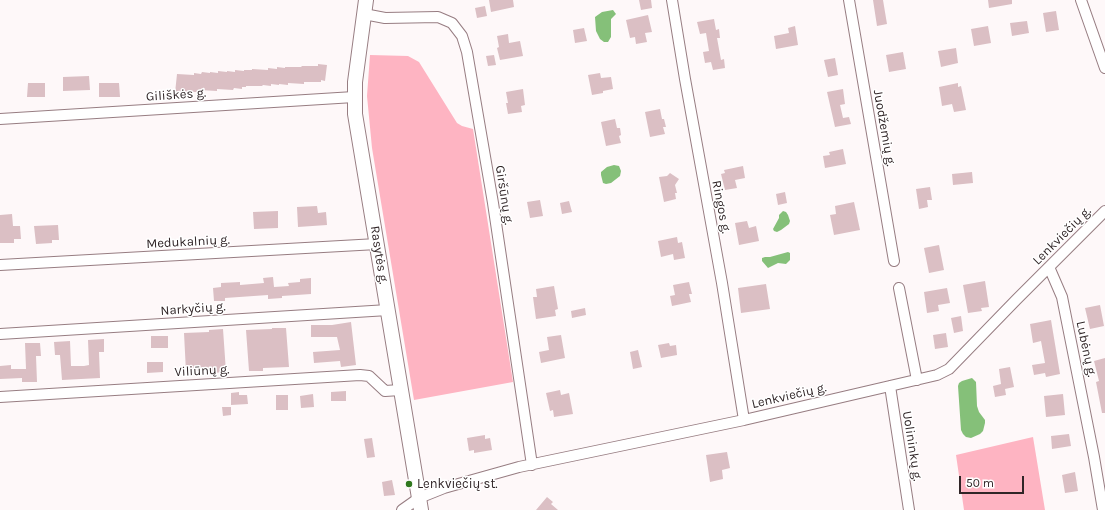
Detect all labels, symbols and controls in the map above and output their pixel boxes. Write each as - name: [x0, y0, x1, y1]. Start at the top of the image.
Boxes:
- street label: Giliškės g.: [145, 85, 207, 105]
- street label: Juodžemių g.: [870, 89, 898, 167]
- street label: Giršūnų g.: [492, 164, 516, 226]
- street label: Ringos g.: [708, 179, 734, 235]
- street label: Lenkviečių g.: [1030, 204, 1094, 268]
- street label: Rasytės g.: [367, 225, 391, 285]
- street label: Medukalnių g.: [146, 232, 230, 252]
- street label: Narkyčių g.: [160, 299, 226, 319]
- street label: Lubėnų g.: [1072, 320, 1100, 378]
- street label: Viliūnų g.: [174, 362, 230, 380]
- street label: Lenkviečių g.: [750, 380, 828, 412]
- street label: Uolininkų g.: [899, 410, 925, 482]
- scale bar: [961, 468, 1026, 494]
- place label: Lenkviečių st.: [417, 476, 498, 492]
- text: 50 m: [966, 476, 994, 490]
- marker: Lenkviečių st.: [404, 479, 414, 489]

